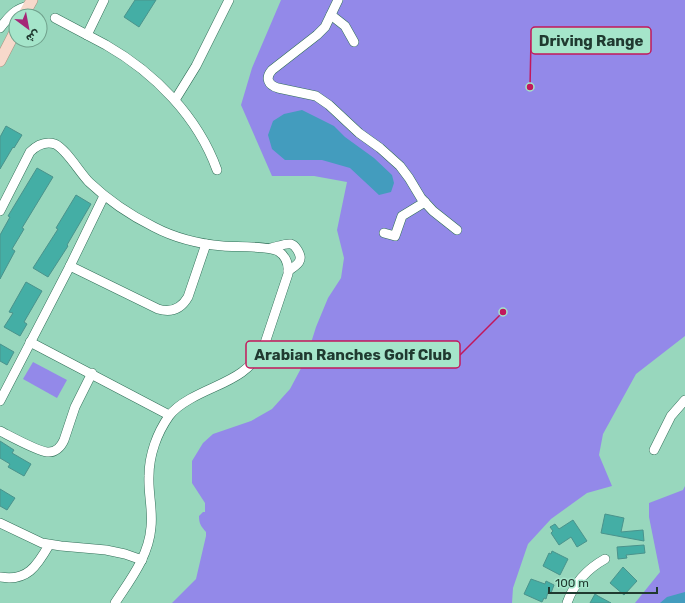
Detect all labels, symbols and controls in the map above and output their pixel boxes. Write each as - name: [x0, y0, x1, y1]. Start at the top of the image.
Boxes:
- north arrow: [8, 8, 48, 48]
- text: ش: [24, 27, 42, 45]
- callout: Driving Range: [531, 27, 651, 54]
- text: Driving Range: [539, 32, 643, 50]
- callout: Arabian Ranches Golf Club: [246, 341, 460, 368]
- text: Arabian Ranches Golf Club: [254, 346, 452, 364]
- scale bar: [549, 569, 657, 595]
- text: 100 m: [555, 576, 589, 590]

